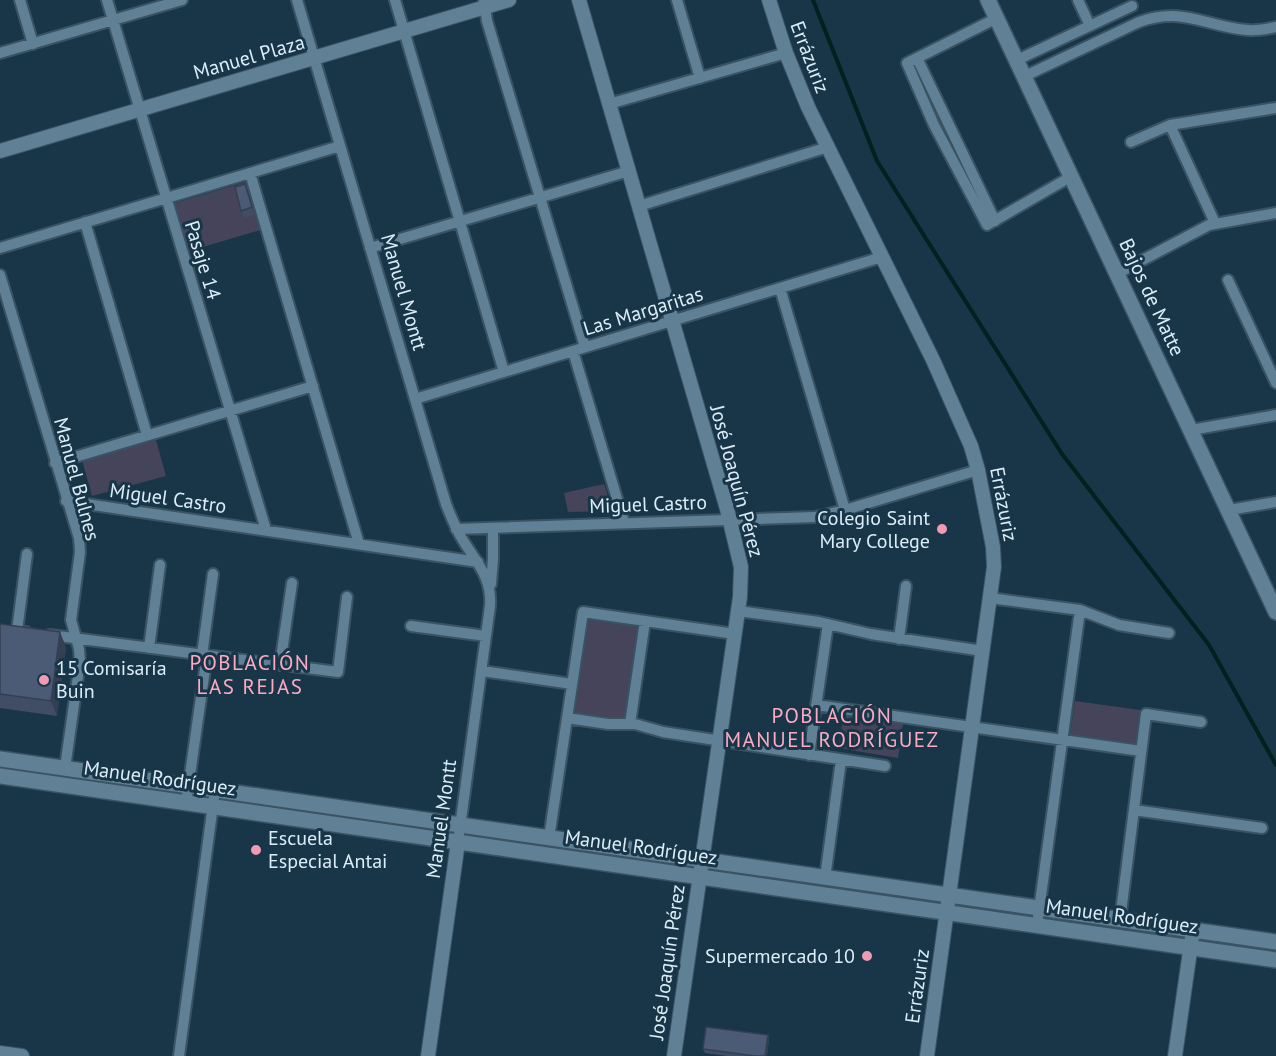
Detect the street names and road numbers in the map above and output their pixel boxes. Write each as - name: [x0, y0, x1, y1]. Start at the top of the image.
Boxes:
- street label: Errázuriz: [784, 17, 836, 97]
- street label: Manuel Plaza: [190, 29, 308, 85]
- street label: Pasaje 14: [179, 217, 227, 303]
- street label: Manuel Montt: [375, 231, 433, 353]
- street label: Bajos de Matte: [1113, 234, 1191, 360]
- street label: Las Margaritas: [580, 280, 706, 342]
- street label: José Joaquín Pérez: [704, 401, 770, 560]
- street label: Manuel Bulnes: [48, 414, 106, 544]
- street label: Errázuriz: [984, 465, 1024, 543]
- street label: Miguel Castro: [108, 477, 228, 519]
- street label: Miguel Castro: [589, 489, 707, 519]
- street label: Manuel Rodríguez: [82, 754, 238, 802]
- street label: Manuel Montt: [420, 758, 462, 880]
- street label: Manuel Rodríguez: [563, 823, 719, 871]
- street label: José Joaquín Pérez: [643, 883, 691, 1042]
- street label: Manuel Rodríguez: [1044, 892, 1200, 940]
- street label: Errázuriz: [899, 947, 935, 1025]

